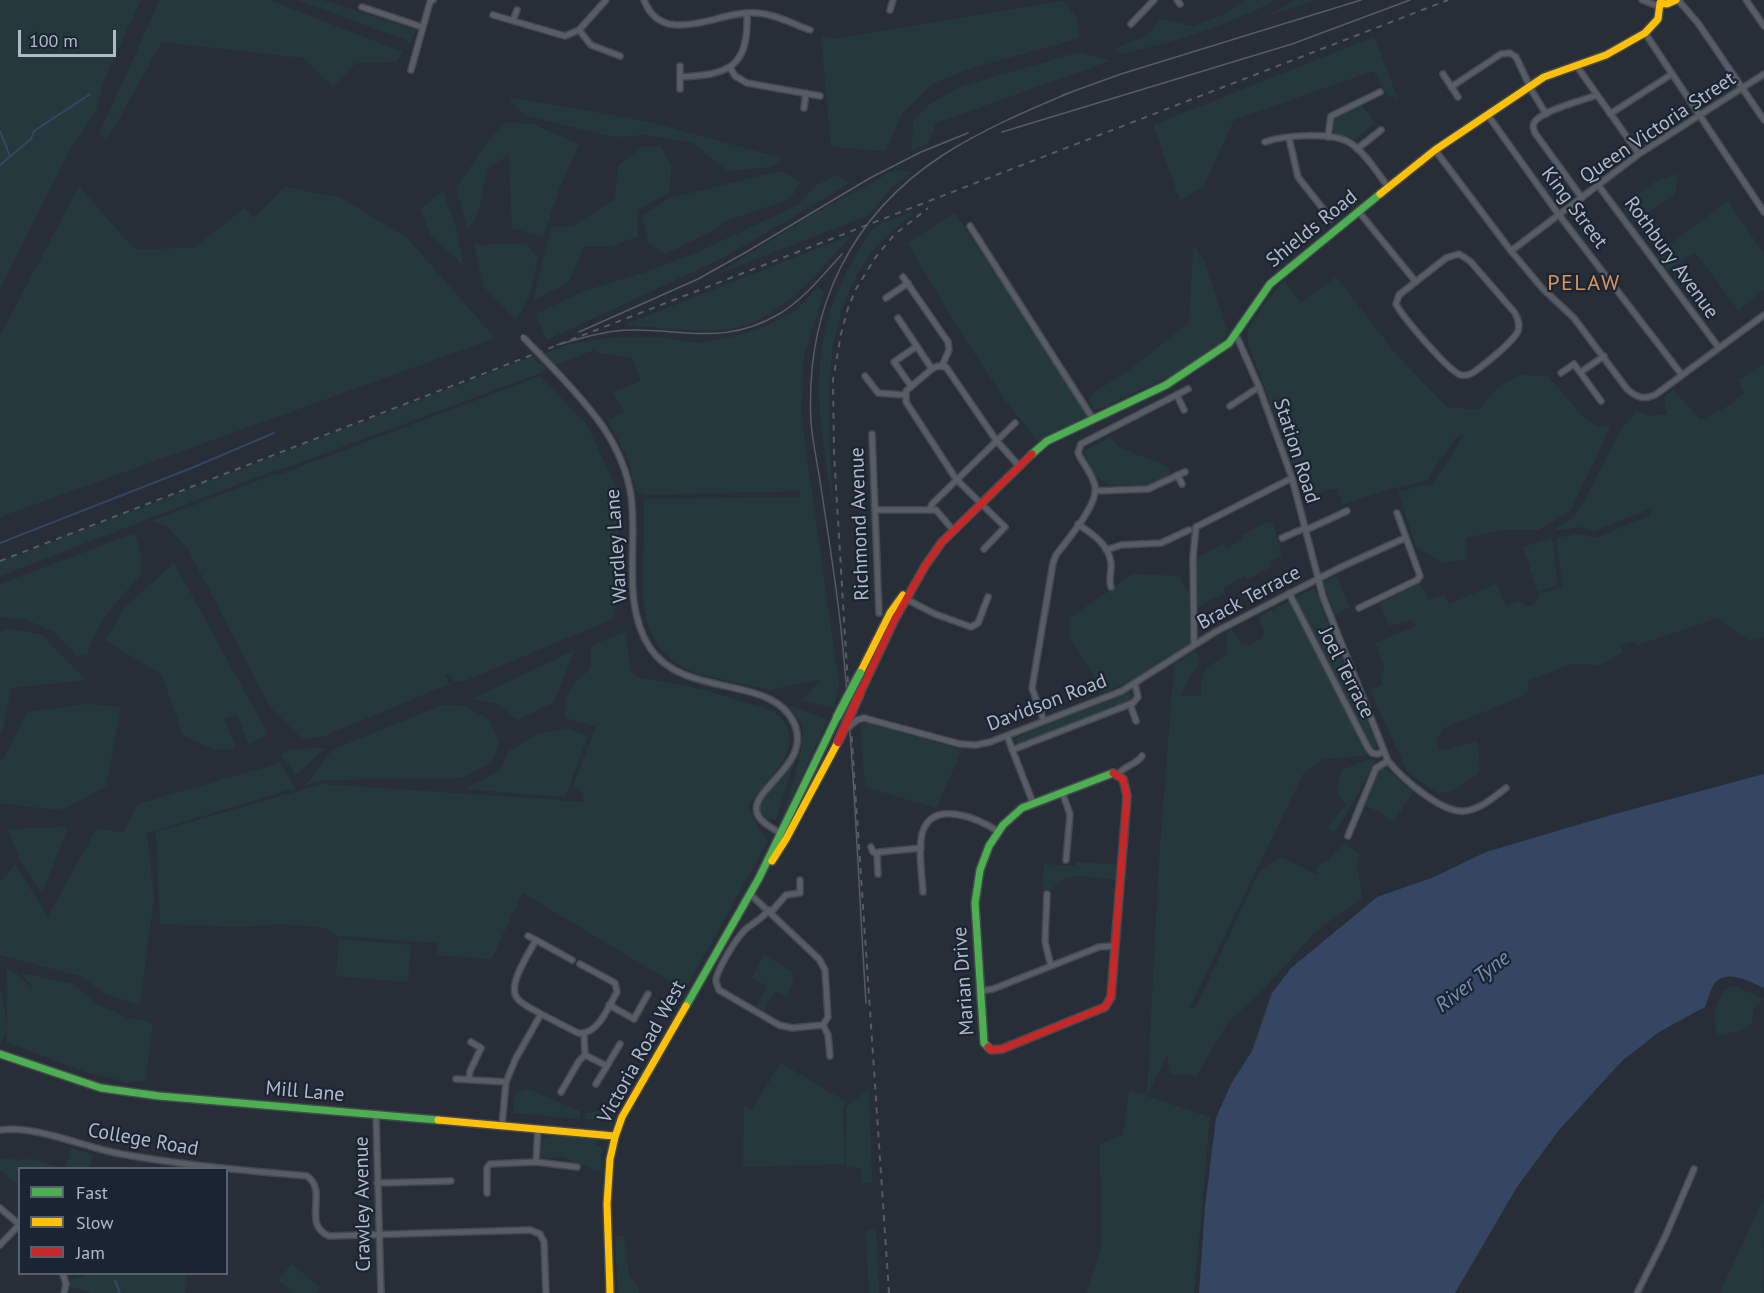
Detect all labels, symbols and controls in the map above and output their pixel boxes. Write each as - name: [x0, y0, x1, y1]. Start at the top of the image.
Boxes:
- scale bar: [21, 18, 118, 56]
- text: 100 m: [29, 29, 78, 52]
- street label: Queen Victoria Street: [1576, 67, 1740, 189]
- street label: King Street: [1536, 163, 1612, 253]
- street label: Shields Road: [1262, 185, 1362, 273]
- street label: Rothbury Avenue: [1619, 192, 1723, 324]
- district label: PELAW: [1547, 271, 1621, 297]
- street label: Station Road: [1268, 396, 1324, 506]
- street label: Richmond Avenue: [845, 447, 875, 601]
- street label: Wardley Lane: [601, 488, 633, 604]
- street label: Brack Terrace: [1193, 561, 1305, 635]
- street label: Joel Terrace: [1313, 624, 1379, 722]
- street label: Davidson Road: [984, 669, 1110, 737]
- street label: Marian Drive: [948, 926, 980, 1036]
- water label: River Tyne: [1431, 946, 1515, 1018]
- street label: Victoria Road West: [593, 977, 691, 1127]
- street label: Mill Lane: [265, 1077, 345, 1107]
- street label: College Road: [86, 1118, 200, 1162]
- street label: Crawley Avenue: [350, 1136, 376, 1272]
- legend: [18, 1167, 228, 1275]
- text: Fast: [76, 1181, 108, 1204]
- text: Slow: [76, 1211, 114, 1234]
- text: Jam: [76, 1241, 105, 1264]

